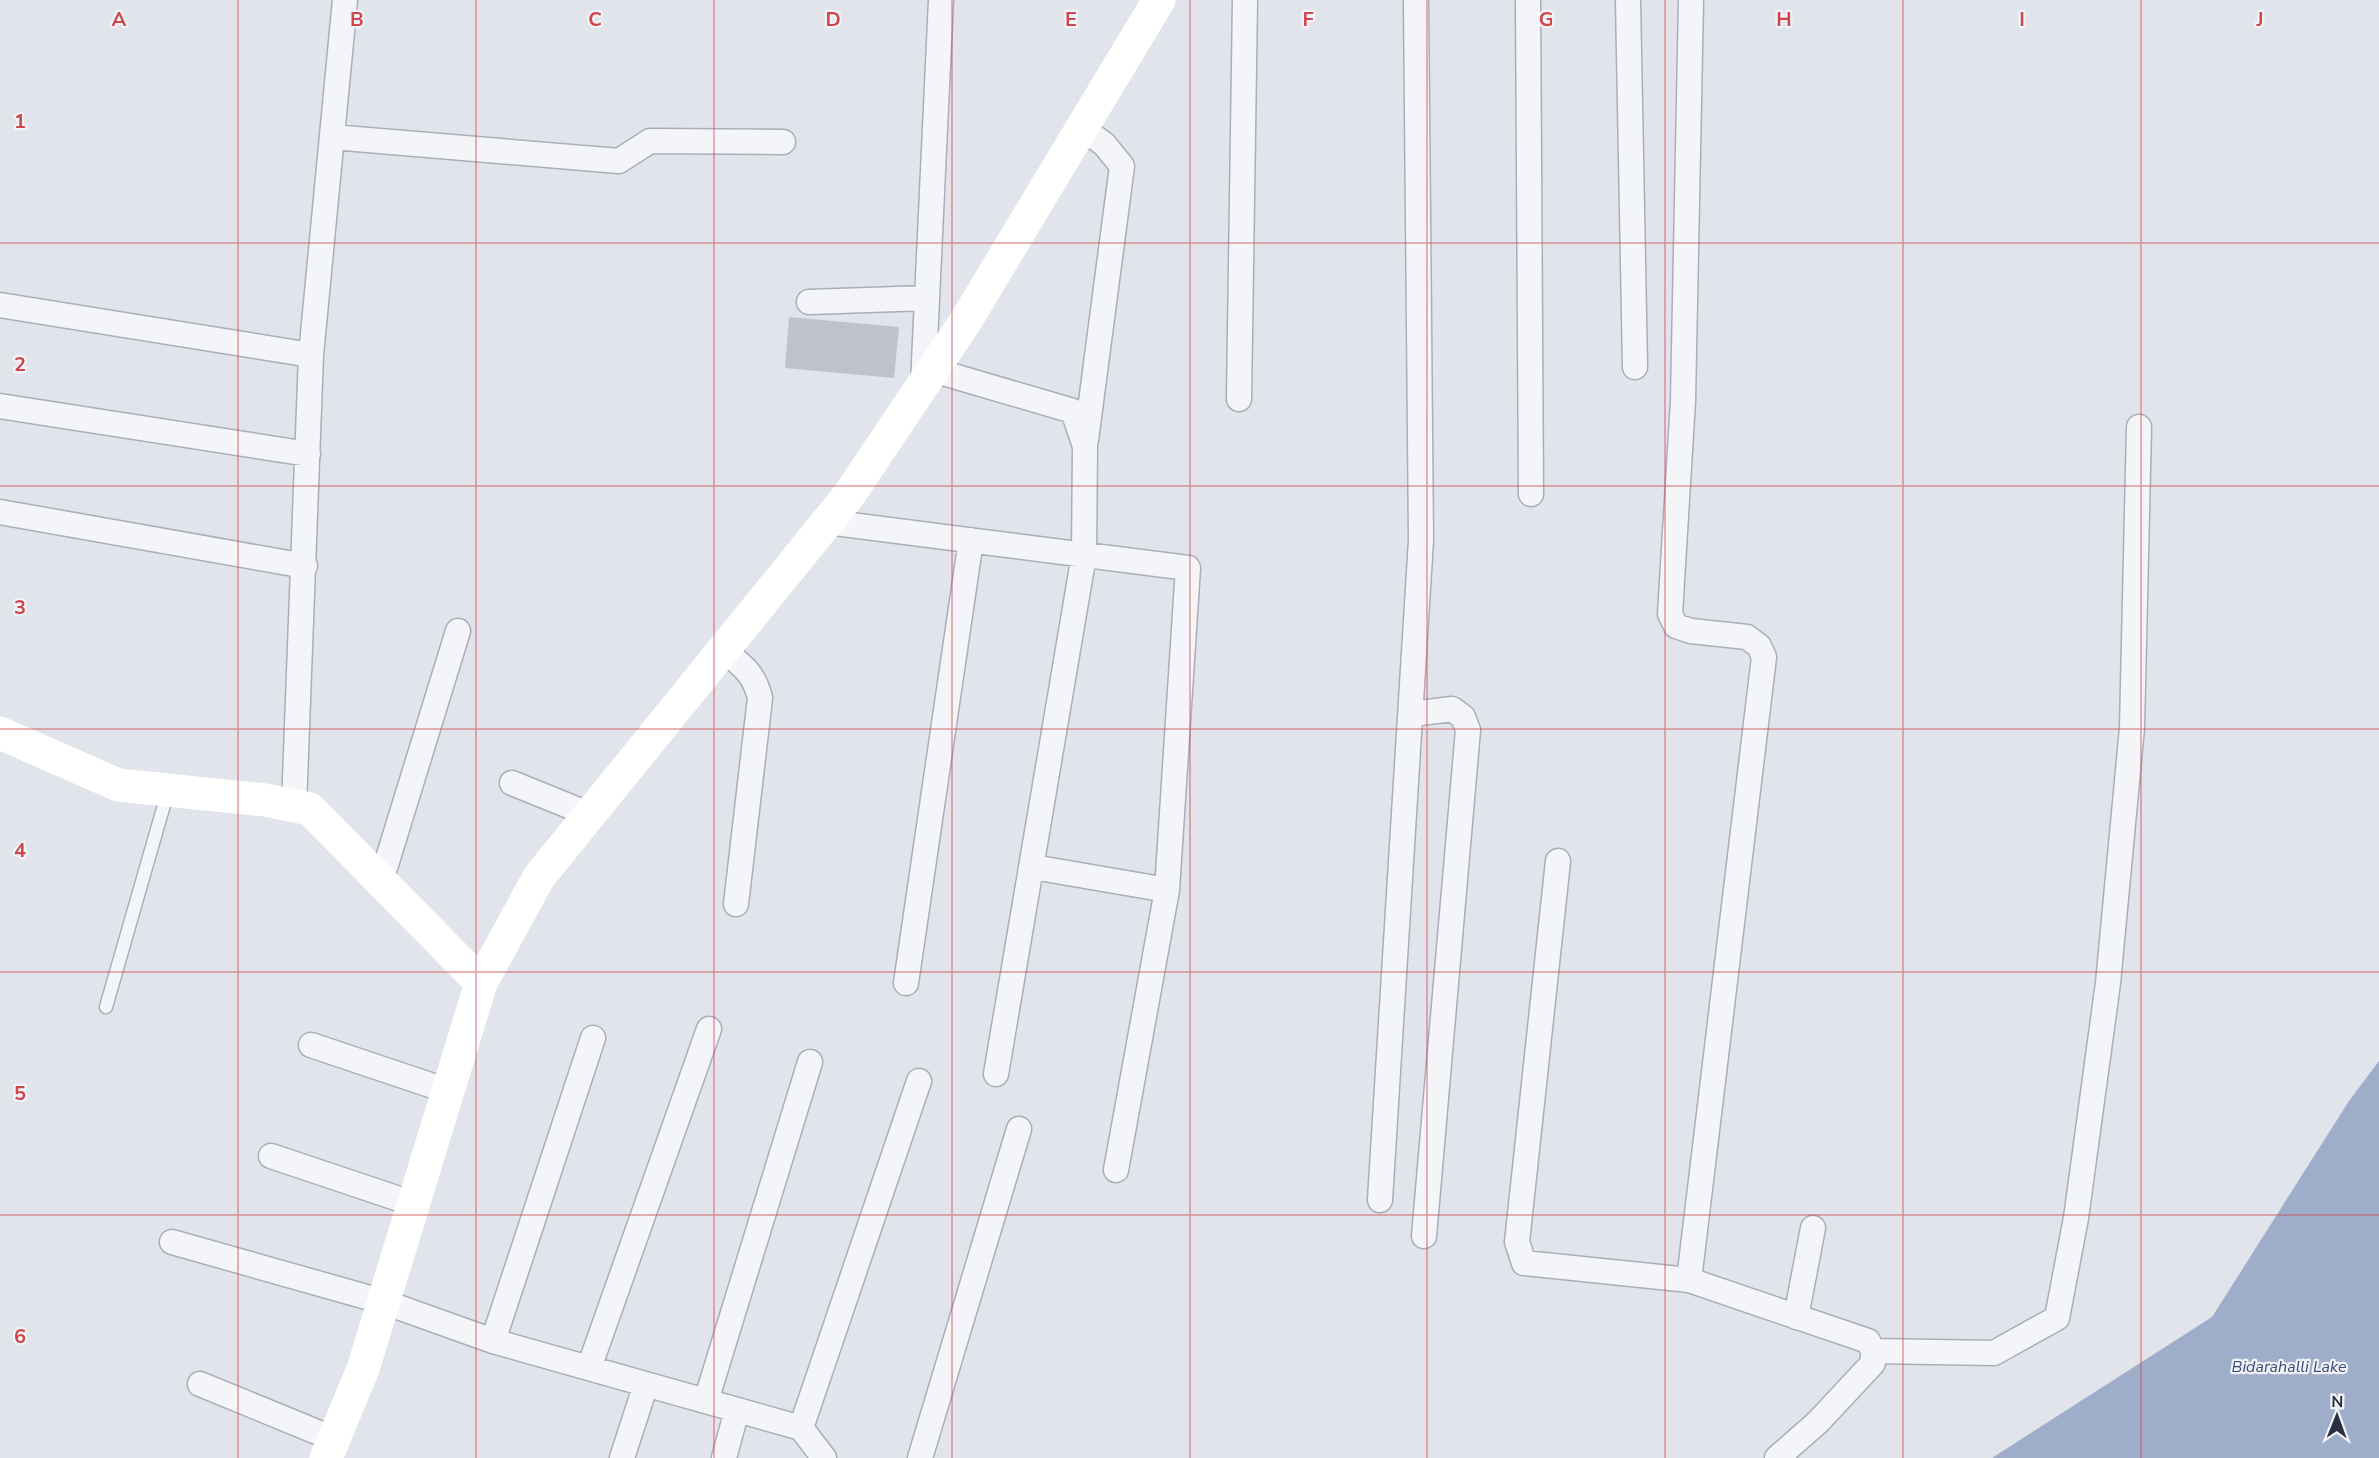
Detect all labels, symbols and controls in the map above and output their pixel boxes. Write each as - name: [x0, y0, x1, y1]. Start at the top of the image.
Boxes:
- text: A: [112, 6, 127, 33]
- text: B: [350, 6, 364, 33]
- text: C: [588, 6, 602, 33]
- text: D: [825, 6, 841, 33]
- text: E: [1065, 6, 1077, 33]
- text: F: [1302, 6, 1314, 33]
- text: G: [1539, 6, 1553, 33]
- text: H: [1776, 6, 1792, 33]
- text: I: [2019, 6, 2025, 33]
- text: J: [2255, 6, 2264, 33]
- text: 1: [14, 108, 26, 135]
- text: 2: [14, 351, 26, 378]
- text: 3: [14, 594, 26, 621]
- text: 4: [14, 837, 26, 864]
- text: 5: [14, 1080, 26, 1107]
- text: 6: [14, 1323, 26, 1350]
- water label: Bidarahalli Lake: [2232, 1356, 2347, 1378]
- north arrow: [2307, 1386, 2367, 1446]
- text: N: [2331, 1391, 2343, 1413]

